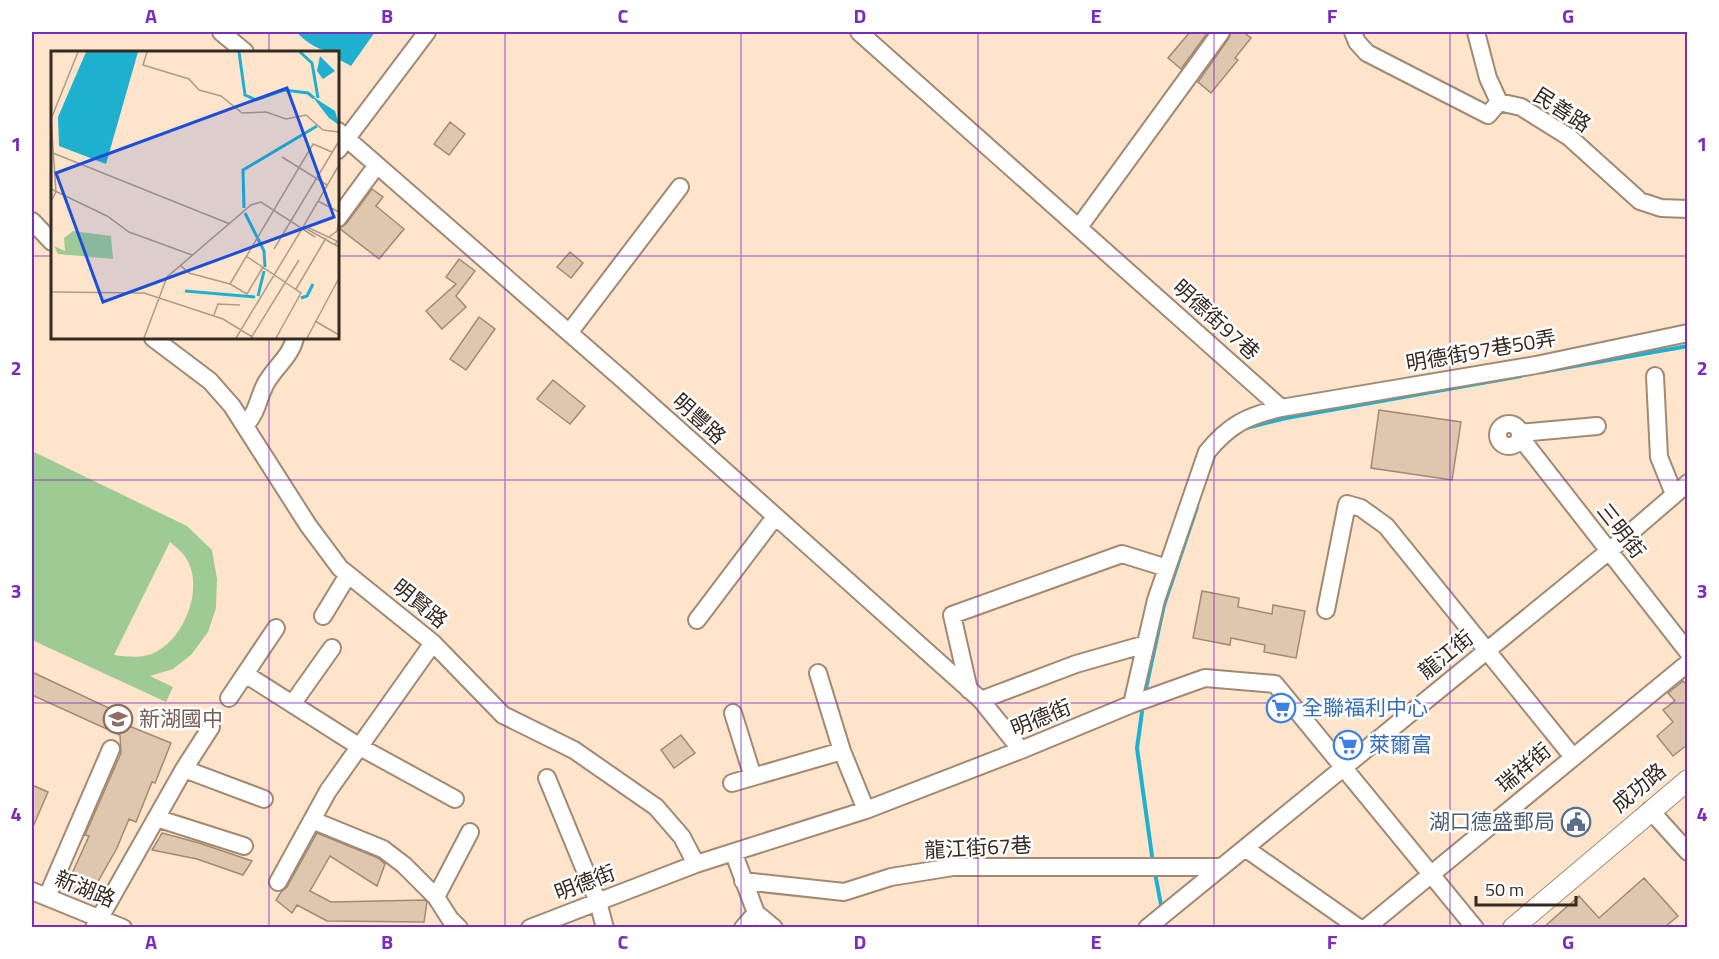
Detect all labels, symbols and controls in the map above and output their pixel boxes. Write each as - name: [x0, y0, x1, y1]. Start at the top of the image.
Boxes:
- text: A: [145, 0, 157, 31]
- text: B: [381, 0, 393, 31]
- text: C: [618, 0, 629, 31]
- text: D: [854, 0, 866, 31]
- text: E: [1090, 0, 1102, 31]
- text: F: [1327, 0, 1338, 31]
- text: G: [1562, 0, 1574, 31]
- inset map: [51, 51, 339, 339]
- street label: 民善路: [1527, 79, 1598, 140]
- text: 1: [10, 128, 22, 159]
- text: 1: [1696, 128, 1708, 159]
- street label: 明德街97巷: [1166, 271, 1267, 367]
- street label: 明德街97巷50弄: [1403, 321, 1558, 379]
- text: 2: [10, 352, 22, 383]
- text: 2: [1696, 352, 1708, 383]
- street label: 明豐路: [666, 385, 734, 451]
- street label: 三明街: [1590, 496, 1654, 565]
- street label: 明賢路: [386, 571, 455, 635]
- text: 3: [10, 575, 22, 606]
- text: 3: [1696, 575, 1708, 606]
- street label: 龍江街: [1411, 622, 1480, 686]
- street label: 明德街: [1005, 690, 1076, 744]
- place label: 全聯福利中心: [1302, 691, 1428, 723]
- supermarket icon: 全聯福利中心: [1265, 692, 1297, 724]
- place label: 新湖國中: [139, 702, 223, 734]
- school or university icon: 新湖國中: [102, 703, 134, 735]
- place label: 萊爾富: [1369, 728, 1432, 760]
- supermarket icon: 萊爾富: [1332, 729, 1364, 761]
- street label: 瑞祥街: [1489, 735, 1558, 800]
- street label: 成功路: [1604, 755, 1673, 820]
- text: 4: [10, 798, 22, 829]
- text: 4: [1696, 798, 1708, 829]
- place label: 湖口德盛郵局: [1429, 805, 1555, 837]
- public building icon: 湖口德盛郵局: [1560, 806, 1592, 838]
- street label: 龍江街67巷: [923, 828, 1032, 866]
- street label: 明德街: [549, 856, 620, 908]
- street label: 新湖路: [50, 861, 121, 915]
- scale bar: [1476, 869, 1576, 907]
- text: 50 m: [1485, 876, 1524, 903]
- text: A: [145, 926, 157, 957]
- text: B: [381, 926, 393, 957]
- text: C: [618, 926, 629, 957]
- text: D: [854, 926, 866, 957]
- text: E: [1090, 926, 1102, 957]
- text: F: [1327, 926, 1338, 957]
- text: G: [1562, 926, 1574, 957]

